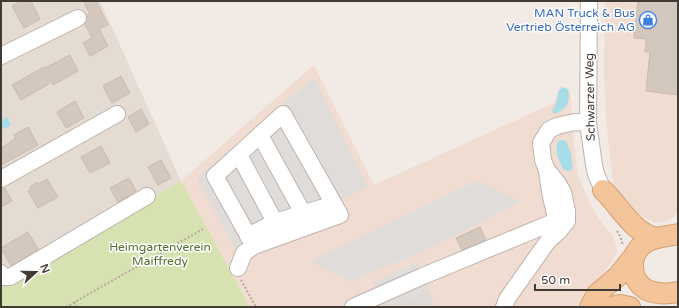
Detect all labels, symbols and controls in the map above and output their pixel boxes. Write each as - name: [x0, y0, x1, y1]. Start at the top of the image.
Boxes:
- place label: MAN Truck & Bus Vertrieb Österreich AG: [506, 6, 635, 34]
- shop icon: MAN Truck & Bus Vertrieb Österreich AG: [638, 10, 658, 30]
- street label: Schwarzer Weg: [582, 53, 598, 141]
- park label: Heimgartenverein Maiffredy: [109, 240, 211, 268]
- north arrow: [16, 252, 56, 292]
- text: N: [37, 262, 53, 275]
- scale bar: [535, 266, 620, 292]
- text: 50 m: [541, 273, 570, 287]

